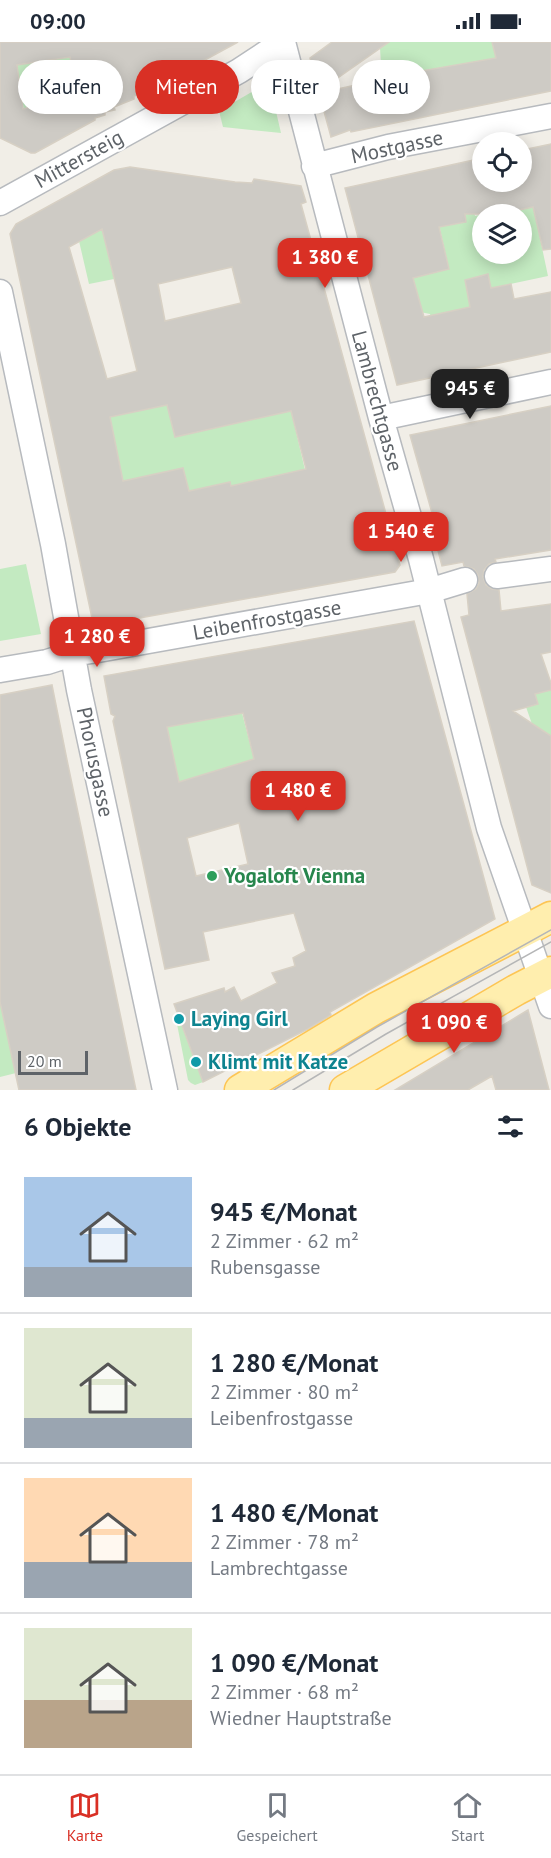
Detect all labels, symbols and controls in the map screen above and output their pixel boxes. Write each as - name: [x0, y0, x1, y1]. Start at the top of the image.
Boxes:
- text: 09:00: [30, 7, 86, 35]
- chip: Kaufen: [18, 60, 123, 114]
- chip: Mieten: [135, 60, 239, 114]
- chip: Filter: [251, 60, 340, 114]
- chip: Neu: [352, 60, 430, 114]
- street label: Mittersteig: [30, 123, 128, 194]
- street label: Mostgasse: [348, 124, 446, 169]
- map controls: [472, 132, 532, 264]
- button: locate: [472, 132, 532, 192]
- button: layers: [472, 204, 532, 264]
- pin: 1 380 €: [270, 238, 380, 289]
- text: 1 380 €: [292, 244, 358, 270]
- street label: Lambrechtgasse: [346, 327, 409, 474]
- pin: 945 €: [428, 369, 512, 420]
- text: 945 €: [445, 375, 495, 401]
- pin: 1 540 €: [346, 512, 456, 563]
- text: 1 540 €: [368, 518, 434, 544]
- street label: Leibenfrostgasse: [191, 593, 343, 646]
- pin: 1 280 €: [42, 617, 152, 668]
- text: 1 280 €: [64, 623, 130, 649]
- street label: Phorusgasse: [71, 704, 120, 819]
- pin: 1 480 €: [243, 771, 353, 822]
- text: 1 480 €: [265, 777, 331, 803]
- place label: Yogaloft Vienna: [223, 862, 365, 889]
- marker: Yogaloft Vienna: [205, 869, 219, 883]
- pin: 1 090 €: [399, 1003, 509, 1054]
- place label: Laying Girl: [191, 1005, 288, 1032]
- text: 1 090 €: [421, 1009, 487, 1035]
- marker: Laying Girl: [172, 1012, 186, 1026]
- scale bar: [18, 1048, 88, 1076]
- place label: Klimt mit Katze: [208, 1048, 348, 1075]
- text: 20 m: [27, 1051, 62, 1071]
- marker: Klimt mit Katze: [189, 1055, 203, 1069]
- text: 6 Objekte: [24, 1110, 131, 1143]
- icon: filters: [494, 1110, 527, 1143]
- text: 945 €/Monat: [210, 1195, 357, 1228]
- icon: home: [72, 1201, 144, 1273]
- text: 2 Zimmer · 62 m²: [210, 1228, 359, 1254]
- text: Rubensgasse: [210, 1254, 320, 1280]
- text: 1 280 €/Monat: [210, 1346, 378, 1379]
- icon: home: [72, 1352, 144, 1424]
- text: 2 Zimmer · 80 m²: [210, 1379, 359, 1405]
- text: Leibenfrostgasse: [210, 1405, 353, 1431]
- text: 1 480 €/Monat: [210, 1496, 378, 1529]
- icon: home: [72, 1502, 144, 1574]
- text: 2 Zimmer · 78 m²: [210, 1529, 359, 1555]
- text: Lambrechtgasse: [210, 1555, 348, 1581]
- text: 1 090 €/Monat: [210, 1646, 378, 1679]
- icon: home: [72, 1652, 144, 1724]
- text: 2 Zimmer · 68 m²: [210, 1679, 359, 1705]
- text: Wiedner Hauptstraße: [210, 1705, 392, 1731]
- tab: Karte: [67, 1789, 103, 1845]
- tab: Gespeichert: [237, 1789, 318, 1845]
- tab: Start: [451, 1789, 484, 1845]

